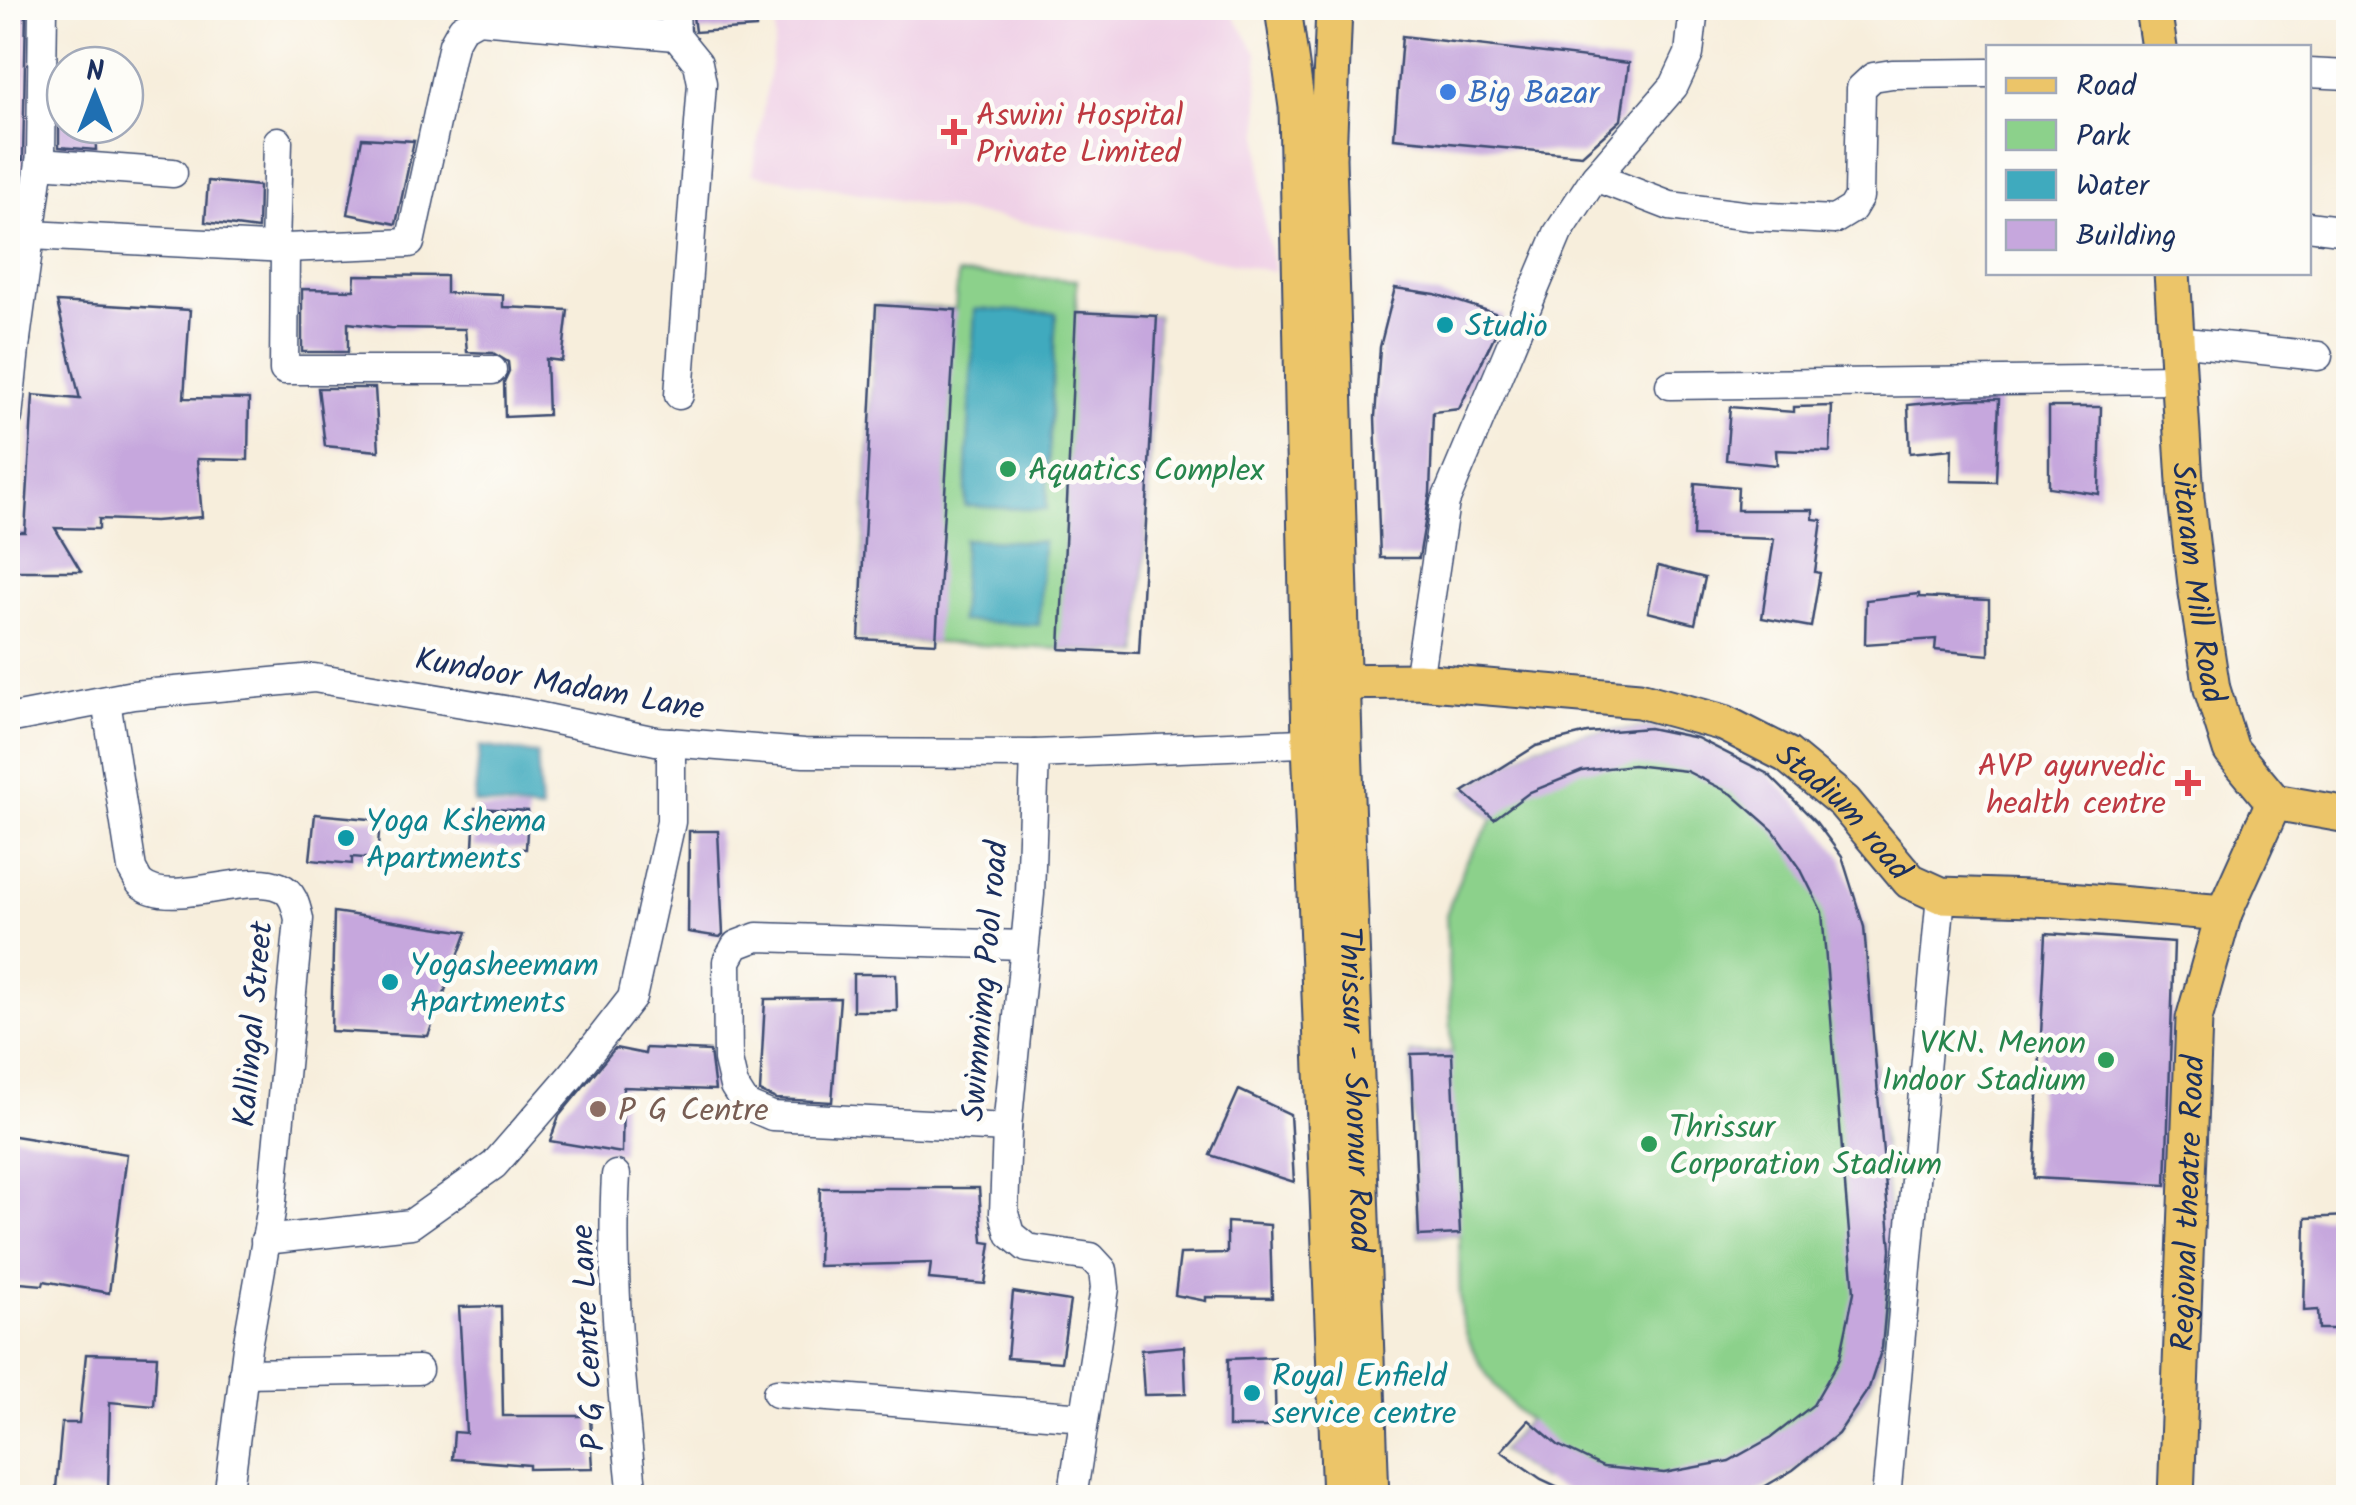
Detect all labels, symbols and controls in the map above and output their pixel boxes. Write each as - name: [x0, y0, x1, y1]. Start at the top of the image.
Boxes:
- north arrow: [45, 45, 145, 145]
- legend: [1986, 45, 2311, 275]
- text: N: [86, 50, 104, 95]
- text: Road: [2076, 63, 2137, 111]
- place label: Big Bazar: [1468, 69, 1602, 120]
- marker: Big Bazar: [1437, 81, 1459, 103]
- place label: Aswini Hospital Private Limited: [976, 91, 1184, 179]
- text: Park: [2076, 113, 2131, 161]
- marker: Aswini Hospital Private Limited: [941, 119, 967, 145]
- text: Water: [2076, 163, 2151, 211]
- text: Building: [2076, 213, 2176, 261]
- place label: Studio: [1465, 302, 1548, 353]
- marker: Studio: [1434, 314, 1456, 336]
- place label: Aquatics Complex: [1028, 446, 1265, 497]
- marker: Aquatics Complex: [997, 458, 1019, 480]
- street label: Sitaram Mill Road: [2156, 461, 2238, 711]
- street label: Kundoor Madam Lane: [411, 635, 708, 736]
- street label: Stadium road: [1763, 732, 1924, 894]
- place label: AVP ayurvedic health centre: [1978, 742, 2166, 830]
- marker: AVP ayurvedic health centre: [2175, 770, 2201, 796]
- place label: Yoga Kshema Apartments: [366, 797, 547, 885]
- marker: Yoga Kshema Apartments: [335, 827, 357, 849]
- street label: Swimmimg Pool road: [949, 838, 1024, 1124]
- street label: Kallingal Street: [220, 919, 289, 1129]
- street label: Thrissur - Shornur Road: [1323, 926, 1385, 1254]
- place label: Yogasheemam Apartments: [410, 941, 599, 1029]
- marker: Yogasheemam Apartments: [379, 971, 401, 993]
- place label: VKN. Menon Indoor Stadium: [1882, 1019, 2086, 1107]
- marker: VKN. Menon Indoor Stadium: [2095, 1049, 2117, 1071]
- street label: Regional theatre Road: [2159, 1053, 2221, 1352]
- place label: P G Centre: [618, 1086, 769, 1137]
- marker: P G Centre: [587, 1098, 609, 1120]
- place label: Thrissur Corporation Stadium: [1669, 1103, 1942, 1191]
- marker: Thrissur Corporation Stadium: [1638, 1133, 1660, 1155]
- street label: P G Centre Lane: [558, 1223, 621, 1453]
- place label: Royal Enfield service centre: [1272, 1352, 1456, 1440]
- marker: Royal Enfield service centre: [1241, 1382, 1263, 1404]

